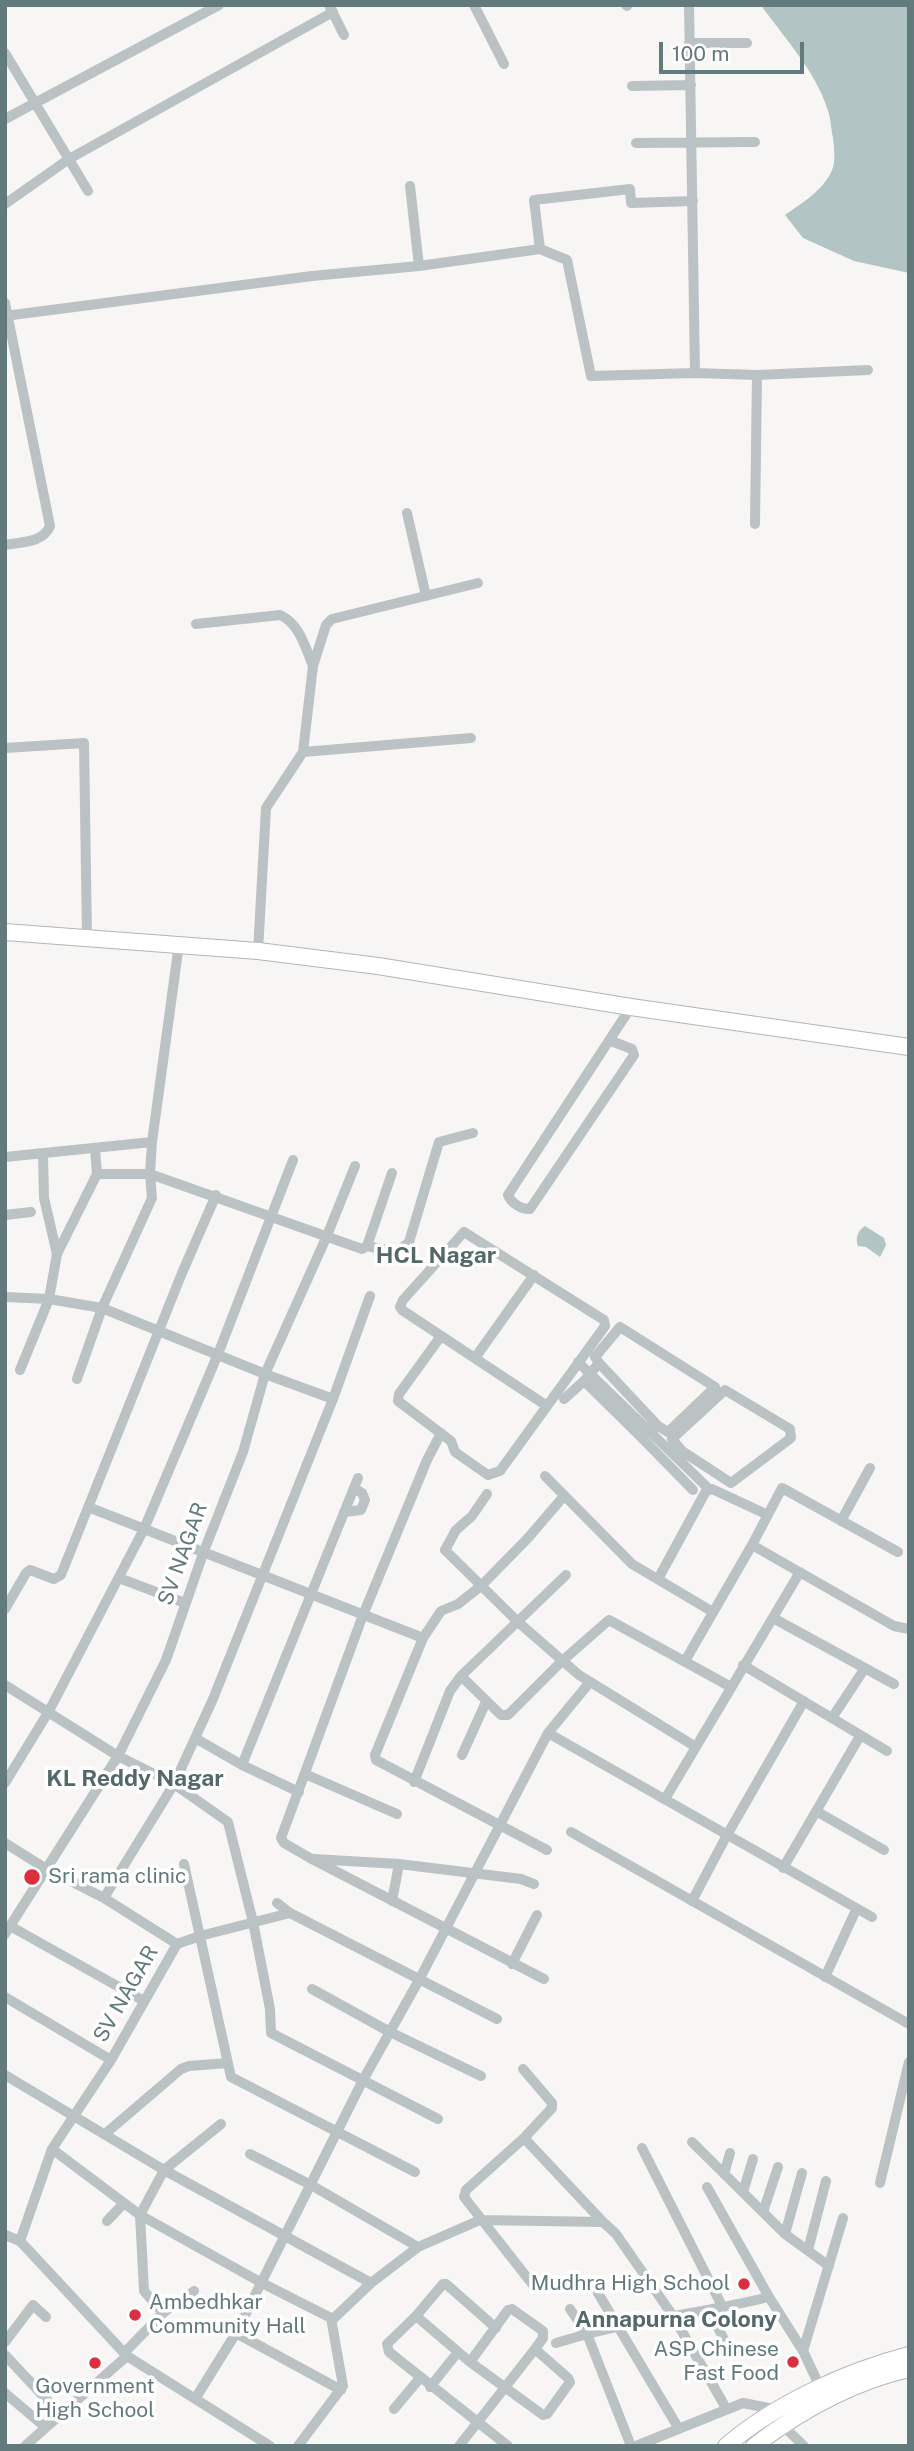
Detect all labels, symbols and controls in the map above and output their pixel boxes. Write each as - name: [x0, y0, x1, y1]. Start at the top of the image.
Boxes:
- scale bar: [662, 28, 807, 72]
- text: 100 m: [672, 41, 729, 66]
- district label: HCL Nagar: [376, 1242, 496, 1270]
- street label: SV NAGAR: [153, 1499, 213, 1609]
- district label: KL Reddy Nagar: [46, 1765, 224, 1793]
- place label: Sri rama clinic: [48, 1864, 186, 1890]
- marker: Sri rama clinic: [22, 1867, 42, 1887]
- street label: SV NAGAR: [88, 1941, 164, 2047]
- place label: Mudhra High School: [531, 2271, 730, 2297]
- marker: Mudhra High School: [736, 2276, 752, 2292]
- place label: Ambedhkar Community Hall: [149, 2290, 306, 2340]
- district label: Annapurna Colony: [575, 2306, 777, 2334]
- marker: Ambedhkar Community Hall: [127, 2307, 143, 2323]
- place label: ASP Chinese Fast Food: [654, 2337, 779, 2387]
- marker: ASP Chinese Fast Food: [785, 2354, 801, 2370]
- marker: Government High School: [87, 2355, 103, 2371]
- place label: Government High School: [35, 2374, 155, 2424]

